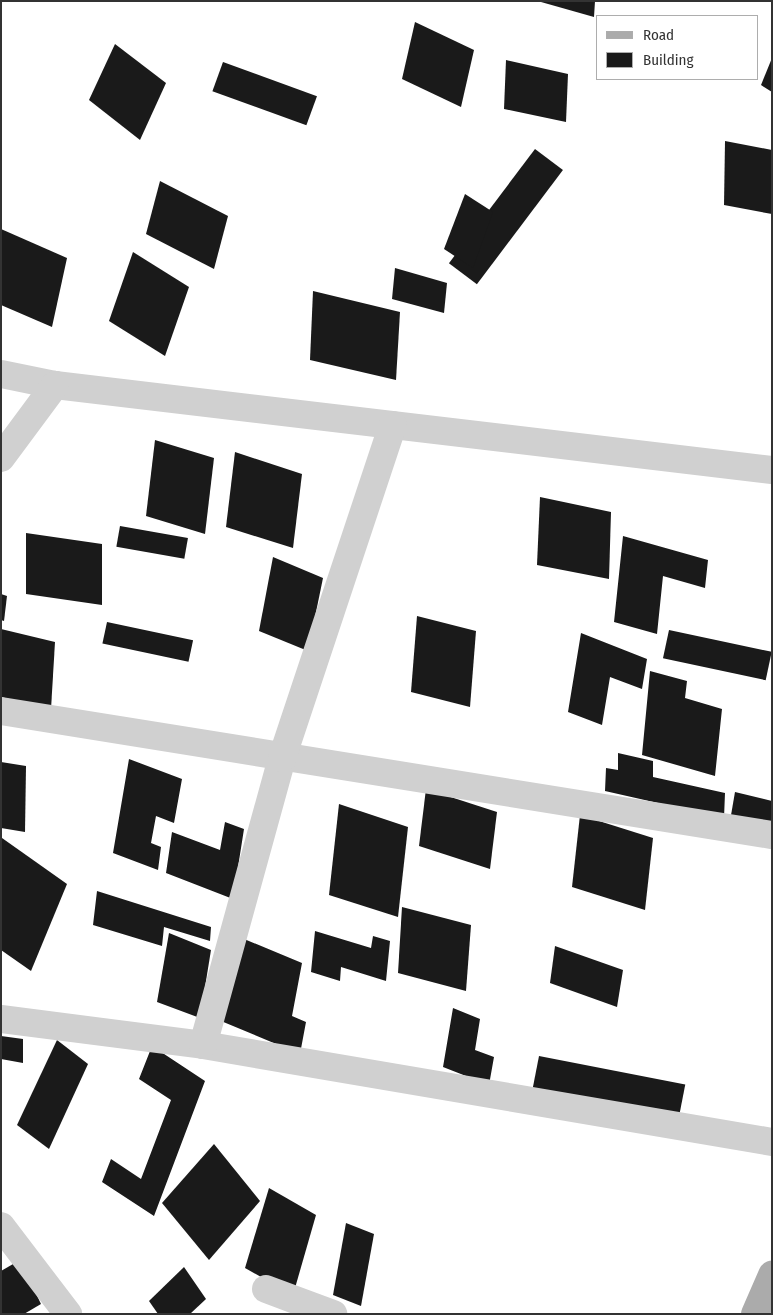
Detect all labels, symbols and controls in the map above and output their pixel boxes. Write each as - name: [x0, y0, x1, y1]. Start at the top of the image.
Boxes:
- legend: [596, 15, 758, 80]
- text: Road: [643, 26, 674, 44]
- text: Building: [643, 51, 694, 69]

